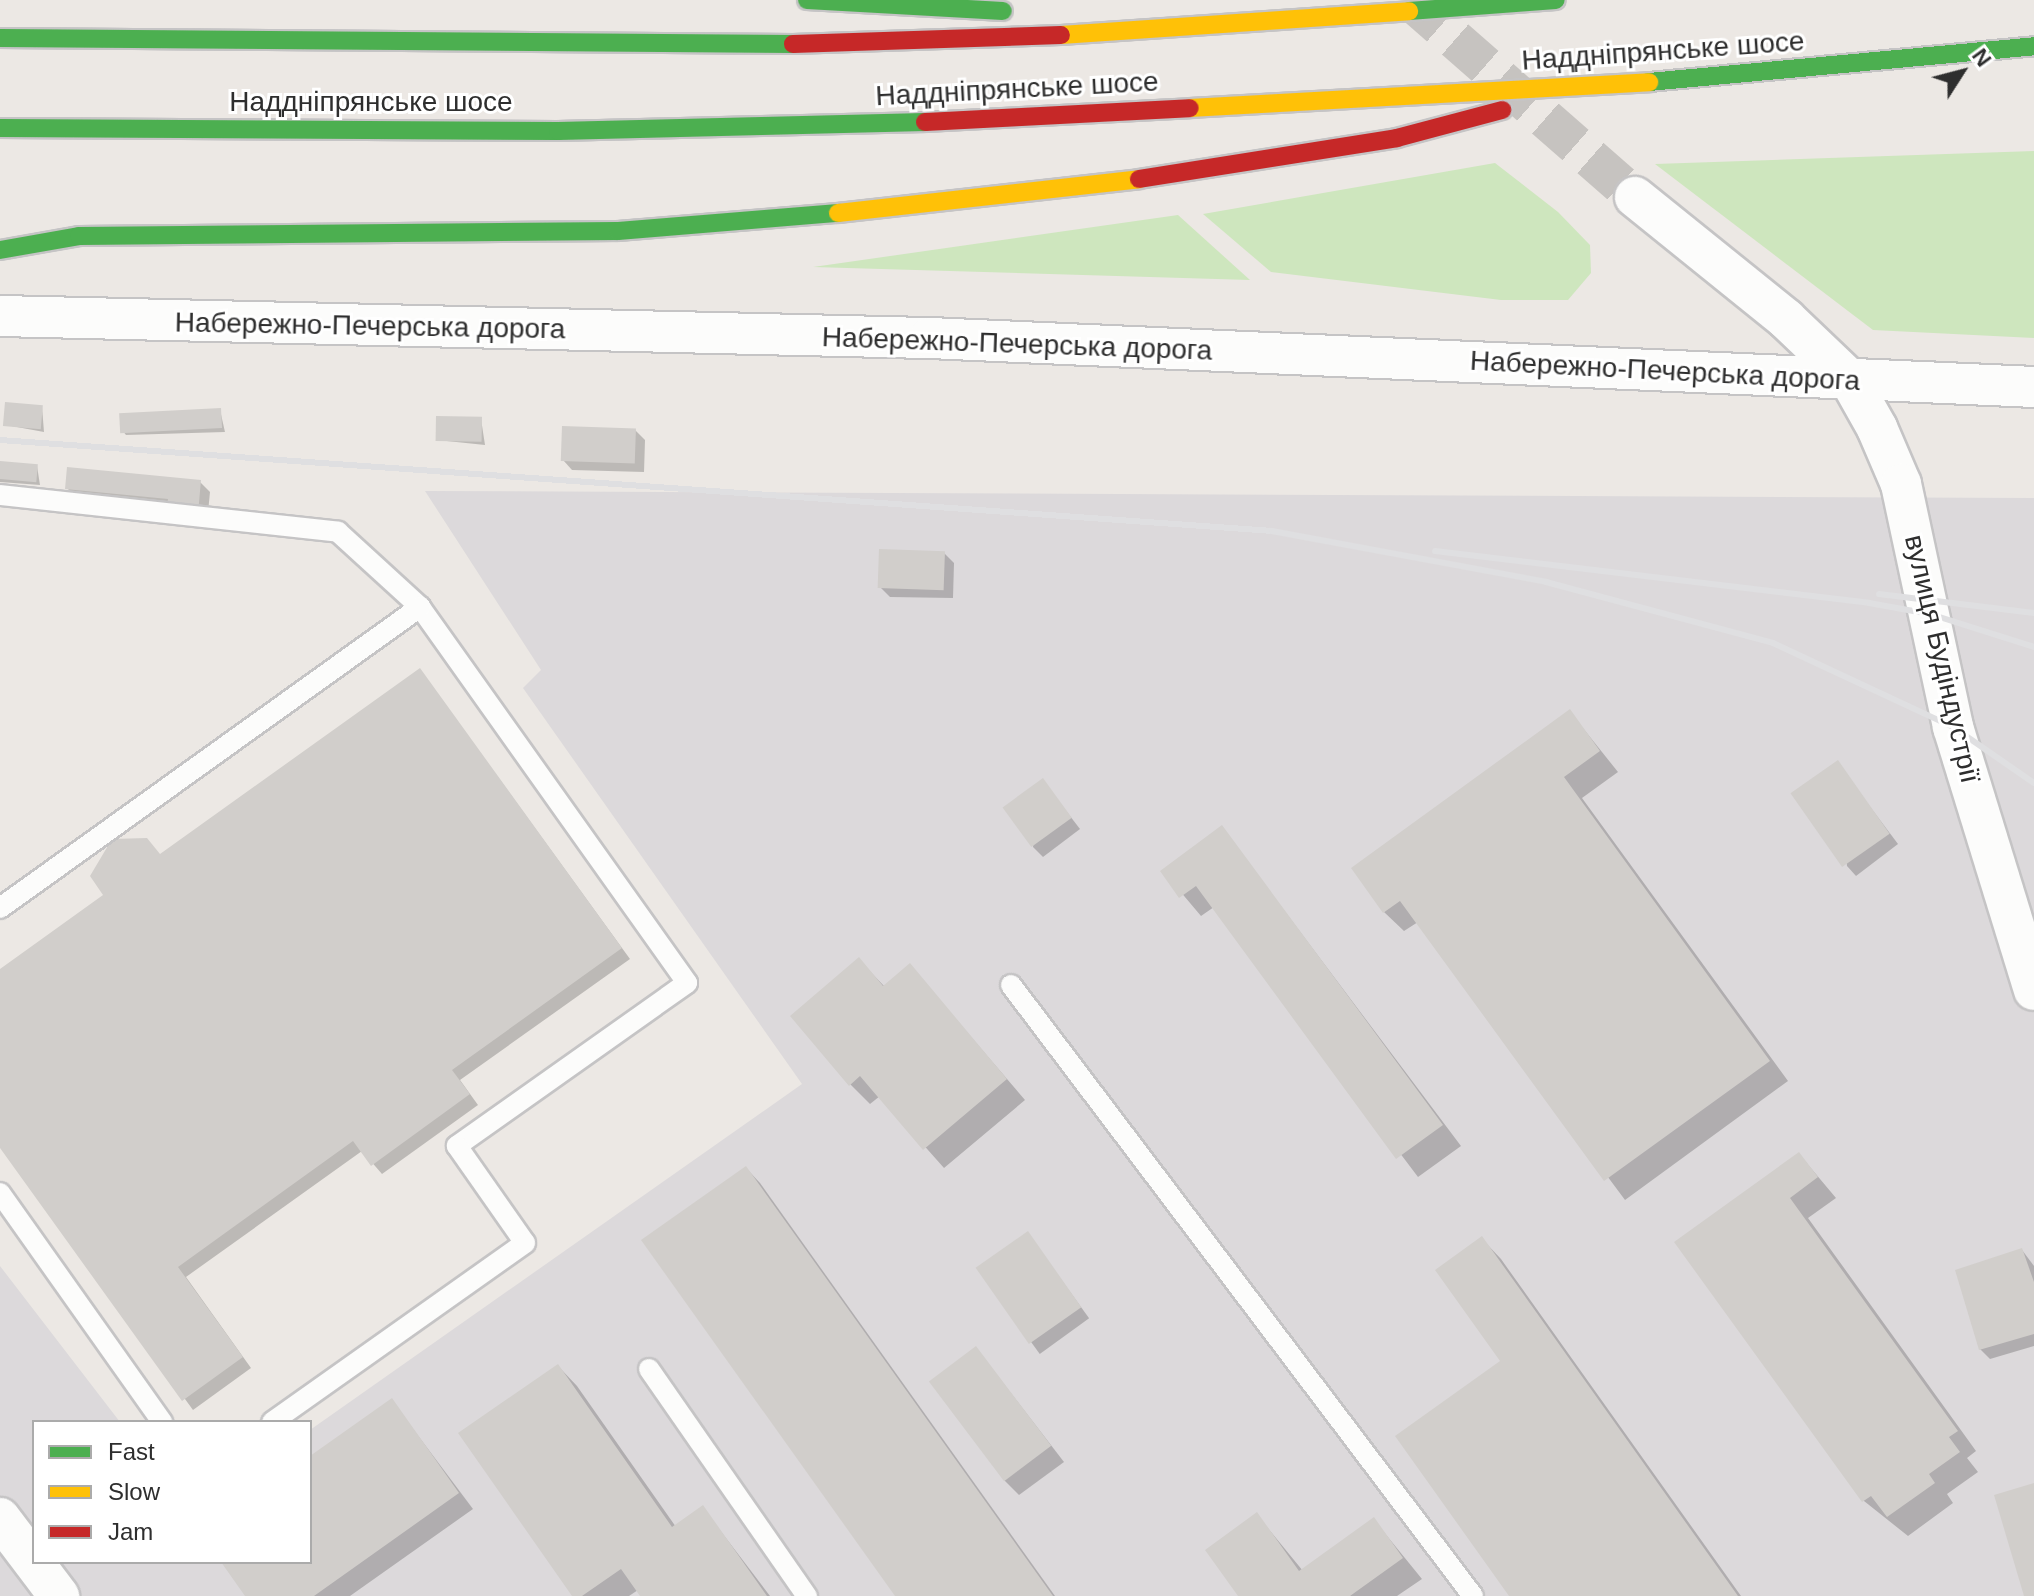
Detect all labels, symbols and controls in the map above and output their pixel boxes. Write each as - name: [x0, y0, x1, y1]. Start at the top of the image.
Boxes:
- street label: Наддніпрянське шосе: [1521, 24, 1805, 78]
- north arrow: [1922, 32, 2002, 112]
- text: N: [1967, 44, 1997, 71]
- street label: Наддніпрянське шосе: [875, 65, 1159, 113]
- street label: Наддніпрянське шосе: [229, 85, 513, 119]
- street label: Набережно-Печерська дорога: [174, 306, 566, 346]
- street label: Набережно-Печерська дорога: [821, 320, 1213, 368]
- street label: Набережно-Печерська дорога: [1469, 344, 1861, 398]
- street label: вулиця Будіндустрії: [1897, 532, 1987, 786]
- legend: [32, 1420, 312, 1564]
- text: Fast: [108, 1438, 155, 1465]
- text: Slow: [108, 1478, 160, 1505]
- text: Jam: [108, 1518, 153, 1545]

